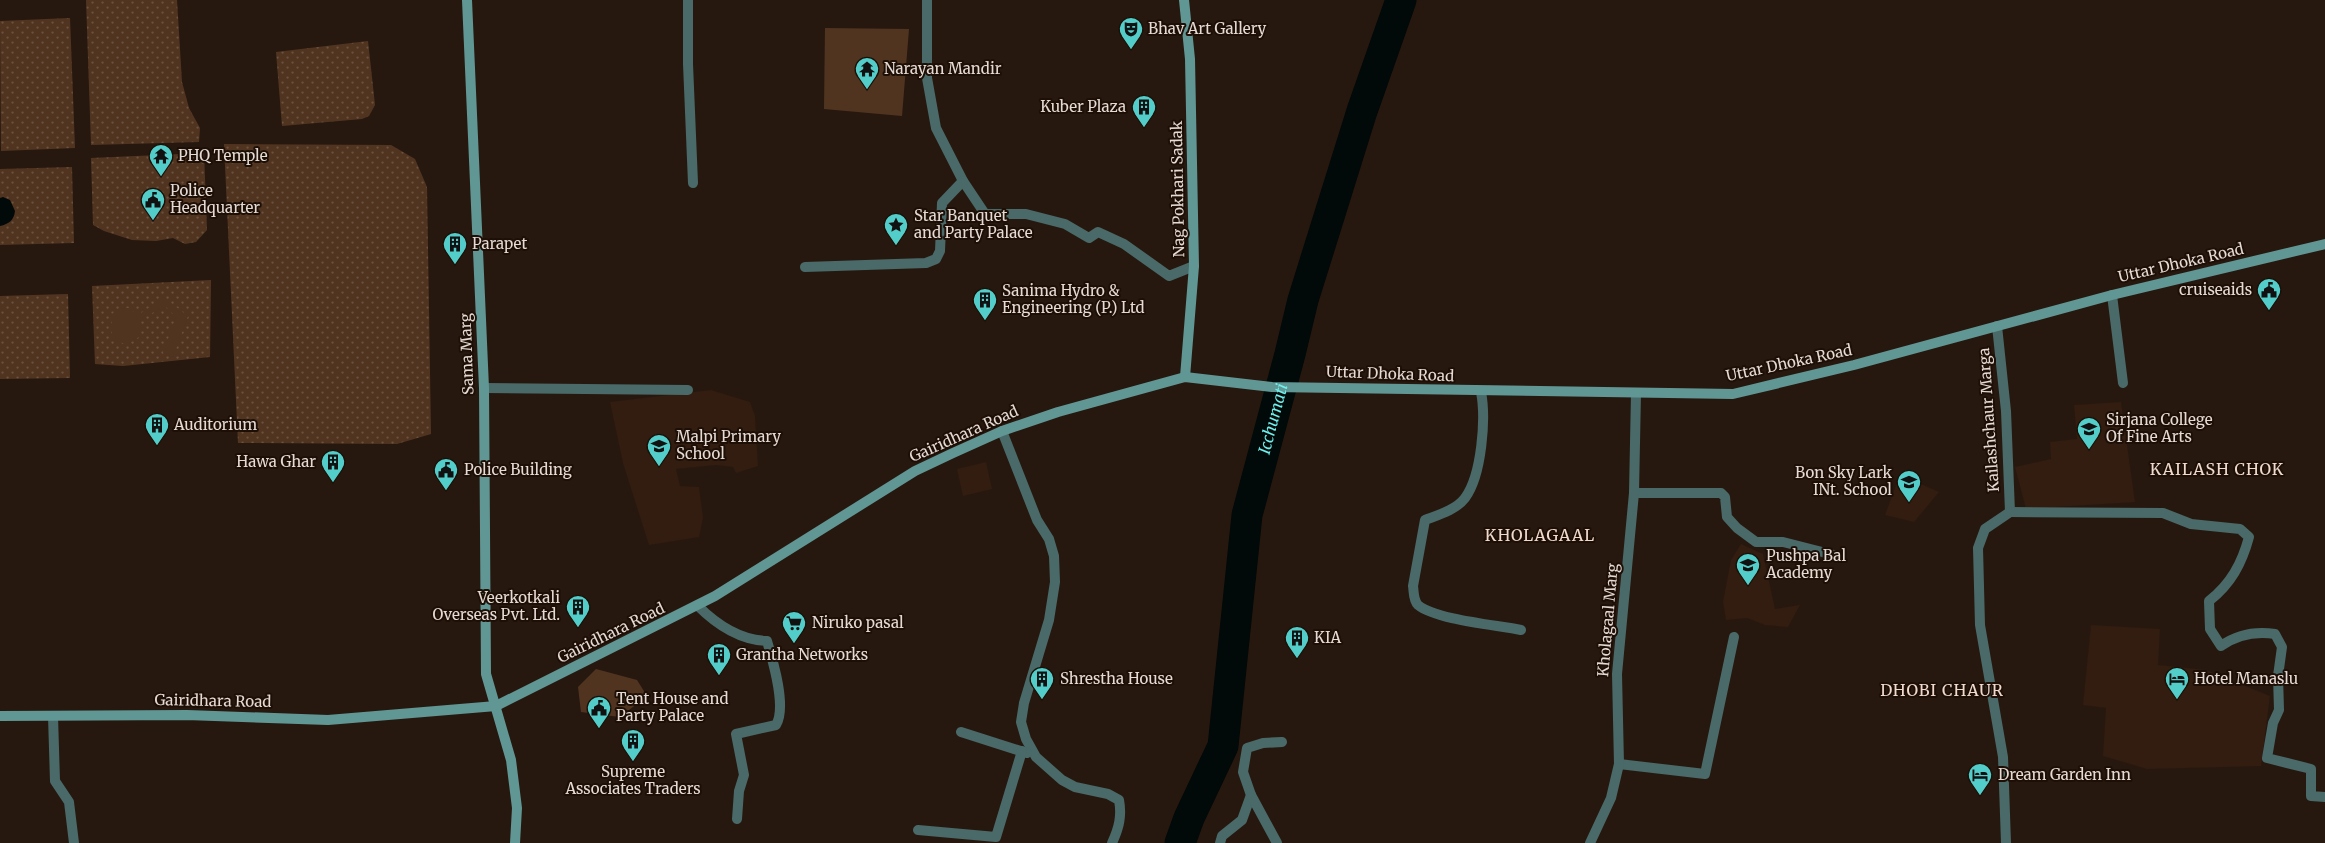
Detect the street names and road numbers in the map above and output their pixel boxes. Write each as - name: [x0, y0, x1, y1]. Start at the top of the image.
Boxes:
- street label: Nag Pokhari Sadak: [1167, 120, 1188, 257]
- street label: Uttar Dhoka Road: [2116, 239, 2246, 286]
- street label: Sama Marg: [456, 313, 477, 395]
- street label: Uttar Dhoka Road: [1724, 340, 1854, 385]
- street label: Kailashchaur Marga: [1974, 347, 2003, 493]
- street label: Uttar Dhoka Road: [1326, 362, 1454, 385]
- street label: Gairidhara Road: [907, 401, 1021, 466]
- street label: Kholagaal Marg: [1593, 562, 1622, 678]
- street label: Gairidhara Road: [554, 598, 668, 667]
- street label: Gairidhara Road: [154, 690, 272, 711]

